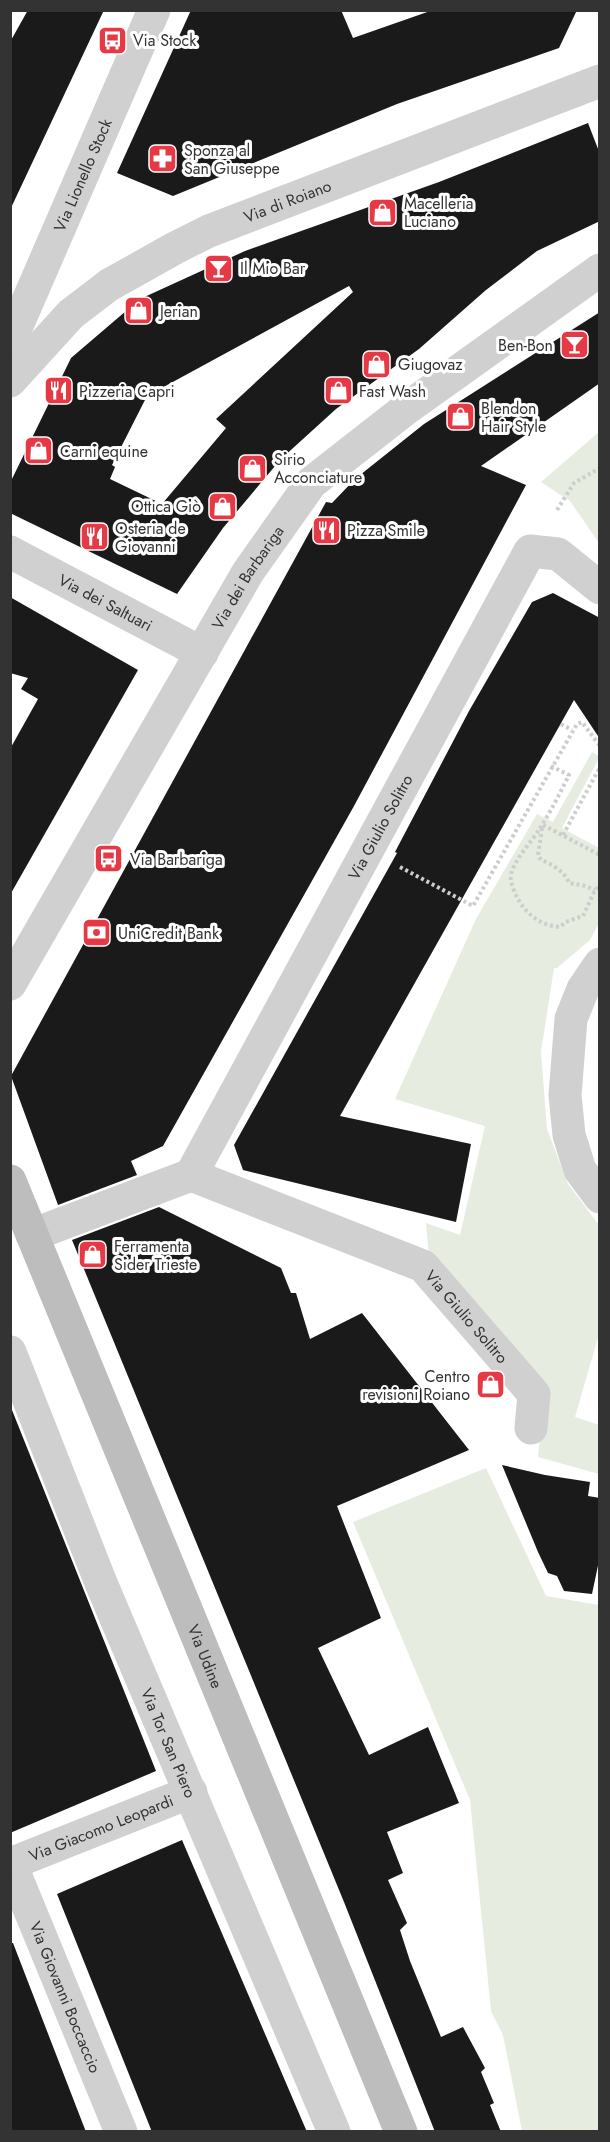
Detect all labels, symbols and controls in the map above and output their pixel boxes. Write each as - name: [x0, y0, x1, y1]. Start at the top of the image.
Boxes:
- bus stop icon: Via Stock: [96, 24, 128, 56]
- place label: Via Stock: [133, 29, 197, 52]
- street label: Via Lionello Stock: [48, 114, 117, 235]
- place label: Sponza al San Giuseppe: [184, 139, 280, 180]
- pharmacy icon: Sponza al San Giuseppe: [147, 143, 179, 175]
- street label: Via di Roiano: [240, 174, 335, 228]
- place label: Macelleria Luciano: [404, 192, 474, 233]
- shop icon: Macelleria Luciano: [367, 196, 399, 228]
- bar icon: Il Mio Bar: [203, 252, 235, 284]
- place label: Il Mio Bar: [240, 257, 306, 280]
- shop icon: Jerian: [123, 295, 155, 327]
- place label: Jerian: [158, 300, 198, 323]
- bar icon: Ben-Bon: [558, 329, 590, 361]
- place label: Ben-Bon: [498, 334, 553, 357]
- shop icon: Giugovaz: [361, 348, 393, 380]
- place label: Giugovaz: [398, 353, 463, 376]
- restaurant icon: Pizzeria Capri: [42, 375, 74, 407]
- shop icon: Fast Wash: [322, 375, 354, 407]
- place label: Pizzeria Capri: [79, 380, 175, 403]
- place label: Fast Wash: [359, 380, 426, 403]
- place label: Blendon Hair Style: [481, 397, 546, 438]
- shop icon: Blendon Hair Style: [444, 401, 476, 433]
- shop icon: Carni equine: [23, 435, 55, 467]
- place label: Carni equine: [60, 440, 148, 463]
- place label: Sirio Acconciature: [274, 448, 362, 489]
- shop icon: Sirio Acconciature: [237, 452, 269, 484]
- shop icon: Ottica Giò: [206, 490, 238, 522]
- place label: Ottica Giò: [131, 495, 201, 518]
- restaurant icon: Pizza Smile: [310, 514, 342, 546]
- place label: Osteria de Giovanni: [115, 517, 186, 558]
- place label: Pizza Smile: [347, 519, 425, 542]
- restaurant icon: Osteria de Giovanni: [78, 521, 110, 553]
- street label: Via dei Barbariga: [206, 521, 289, 633]
- street label: Via dei Saltuari: [54, 568, 157, 637]
- street label: Via Giulio Solitro: [342, 770, 418, 884]
- bus stop icon: Via Barbariga: [93, 843, 125, 875]
- place label: Via Barbariga: [130, 848, 223, 871]
- bank icon: UniCredit Bank: [81, 917, 113, 949]
- place label: UniCredit Bank: [118, 922, 220, 945]
- place label: Ferramenta Sider Trieste: [114, 1235, 197, 1276]
- shop icon: Ferramenta Sider Trieste: [77, 1239, 109, 1271]
- street label: Via Giulio Solitro: [420, 1265, 514, 1368]
- place label: Centro revisioni Roiano: [362, 1365, 470, 1406]
- shop icon: Centro revisioni Roiano: [475, 1369, 507, 1401]
- street label: Via Udine: [182, 1621, 229, 1692]
- street label: Via Tor San Piero: [135, 1685, 202, 1802]
- street label: Via Giacomo Leopardi: [25, 1789, 177, 1867]
- street label: Via Giovanni Boccaccio: [24, 1918, 107, 2076]

